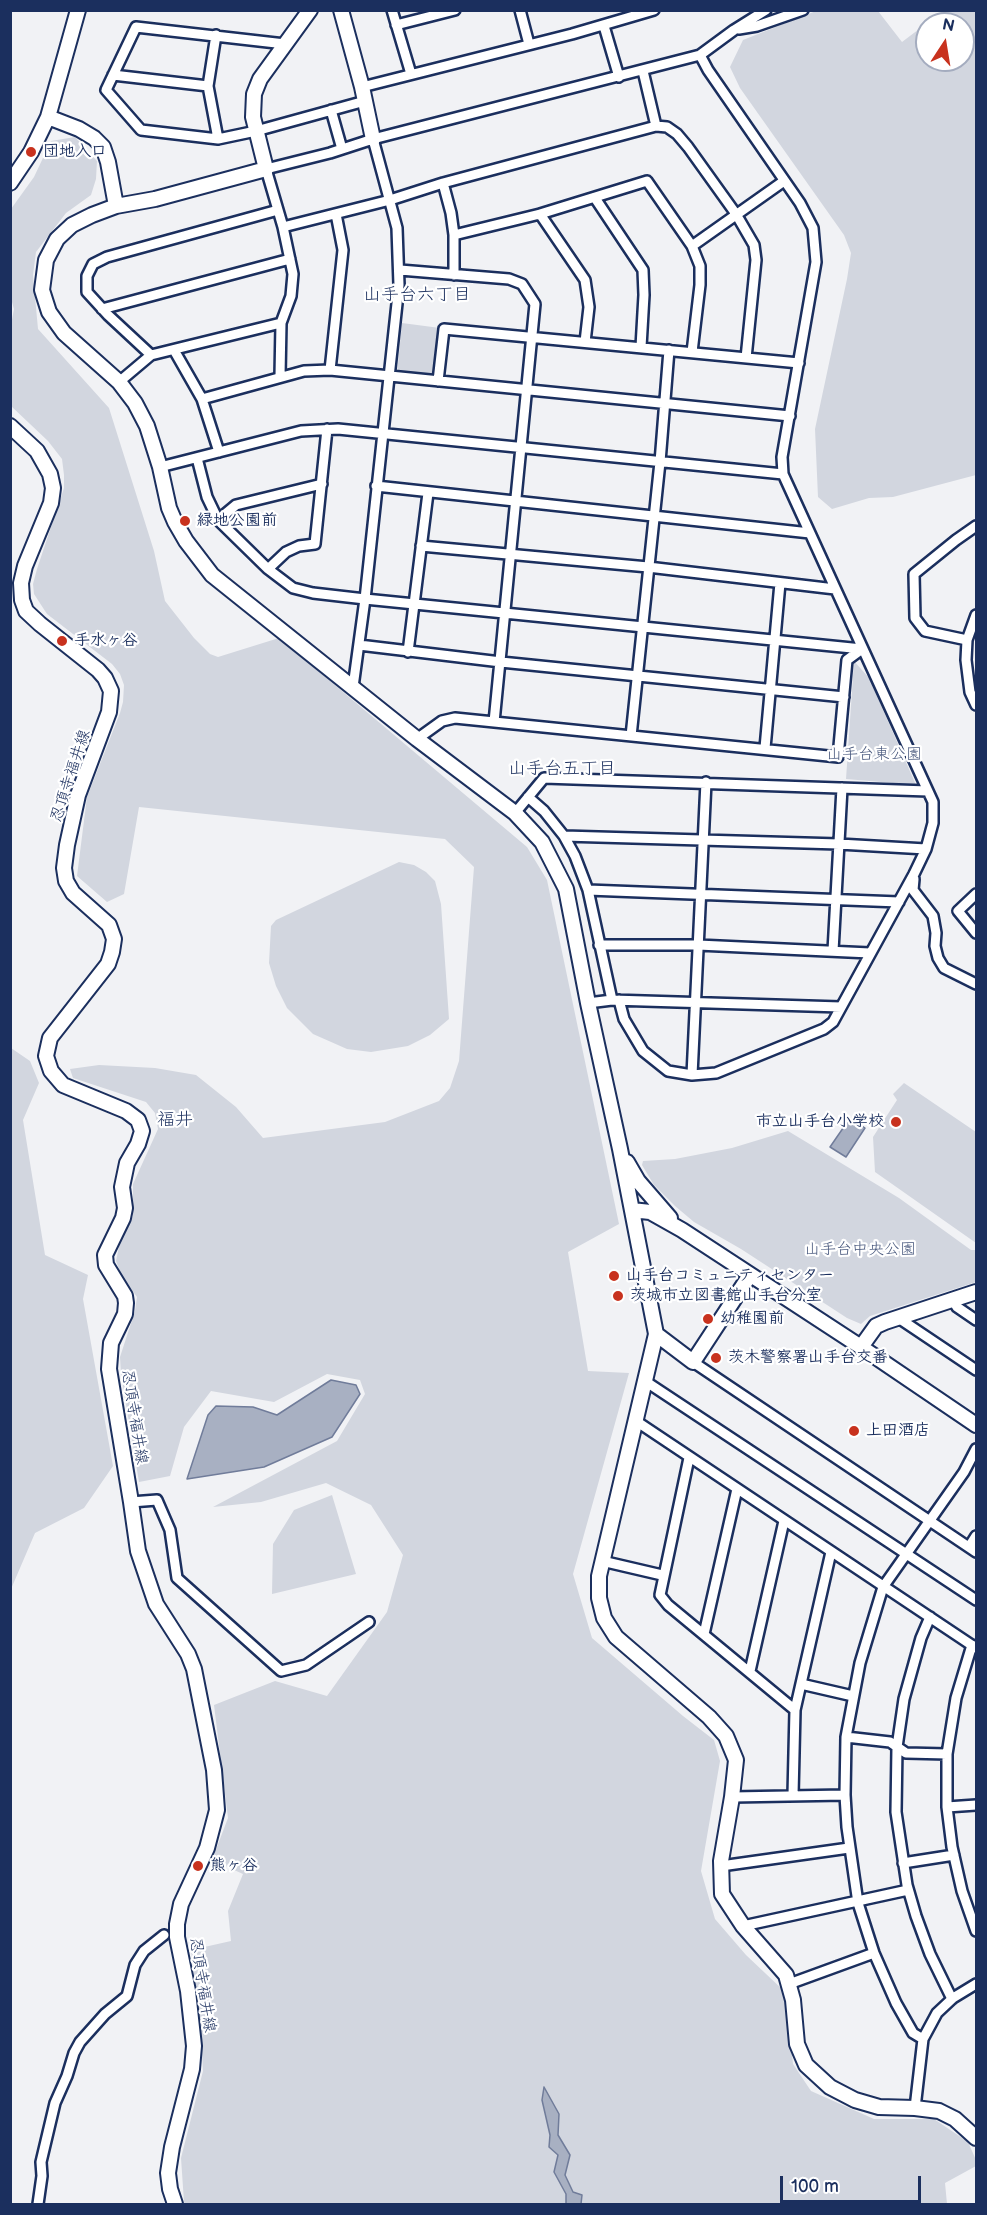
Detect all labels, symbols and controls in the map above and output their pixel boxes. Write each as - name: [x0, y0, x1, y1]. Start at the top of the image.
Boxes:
- north arrow: [915, 12, 975, 72]
- text: N: [941, 15, 956, 36]
- place label: 団地入口: [43, 142, 107, 162]
- marker: 団地入口: [24, 145, 38, 159]
- district label: 山手台六丁目: [363, 284, 471, 306]
- place label: 緑地公園前: [197, 511, 277, 531]
- marker: 緑地公園前: [178, 514, 192, 528]
- place label: 手水ヶ谷: [74, 631, 138, 651]
- marker: 手水ヶ谷: [55, 634, 69, 648]
- street label: 忍頂寺福井線: [47, 727, 95, 825]
- park label: 山手台東公園: [826, 745, 922, 765]
- district label: 山手台五丁目: [508, 758, 616, 780]
- district label: 福井: [157, 1109, 193, 1131]
- place label: 市立山手台小学校: [756, 1112, 884, 1132]
- marker: 市立山手台小学校: [889, 1115, 903, 1129]
- park label: 山手台中央公園: [804, 1240, 916, 1260]
- place label: 山手台コミュニティセンター: [626, 1266, 834, 1286]
- marker: 山手台コミュニティセンター: [607, 1269, 621, 1283]
- place label: 茨城市立図書館山手台分室: [630, 1286, 822, 1306]
- marker: 茨城市立図書館山手台分室: [611, 1289, 625, 1303]
- place label: 幼稚園前: [720, 1309, 784, 1329]
- marker: 幼稚園前: [701, 1312, 715, 1326]
- place label: 茨木警察署山手台交番: [728, 1348, 888, 1368]
- marker: 茨木警察署山手台交番: [709, 1351, 723, 1365]
- street label: 忍頂寺福井線: [117, 1368, 151, 1466]
- place label: 上田酒店: [866, 1421, 930, 1441]
- marker: 上田酒店: [847, 1424, 861, 1438]
- place label: 熊ヶ谷: [210, 1856, 258, 1876]
- marker: 熊ヶ谷: [191, 1859, 205, 1873]
- street label: 忍頂寺福井線: [185, 1936, 219, 2034]
- scale bar: [783, 2164, 924, 2202]
- text: 100 m: [791, 2176, 839, 2197]

